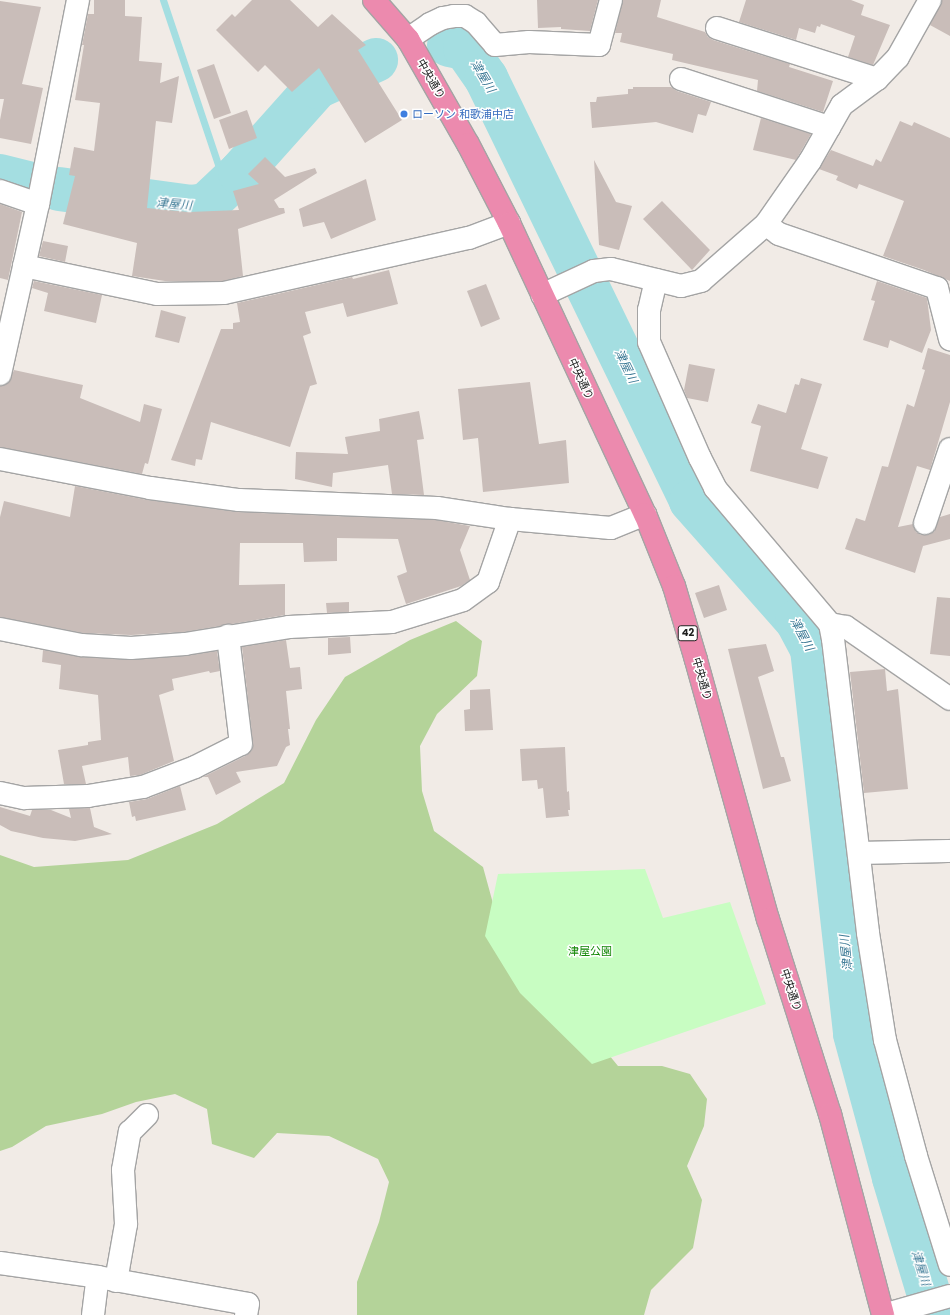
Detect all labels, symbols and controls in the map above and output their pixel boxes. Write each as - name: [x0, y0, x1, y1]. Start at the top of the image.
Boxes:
- street label: 中央通り: [414, 57, 448, 101]
- water label: 津屋川: [468, 57, 498, 95]
- place label: ローソン 和歌浦中店: [412, 107, 514, 121]
- marker: ローソン 和歌浦中店: [399, 109, 409, 119]
- water label: 津屋川: [155, 195, 193, 213]
- water label: 津屋川: [612, 347, 640, 385]
- street label: 中央通り: [566, 356, 596, 402]
- water label: 津屋川: [787, 615, 817, 653]
- road number: 42: [677, 625, 699, 641]
- street label: 中央通り: [690, 656, 714, 702]
- water label: 津屋川: [837, 934, 855, 972]
- park label: 津屋公園: [568, 944, 612, 958]
- street label: 中央通り: [778, 967, 804, 1013]
- water label: 津屋川: [909, 1249, 933, 1287]

